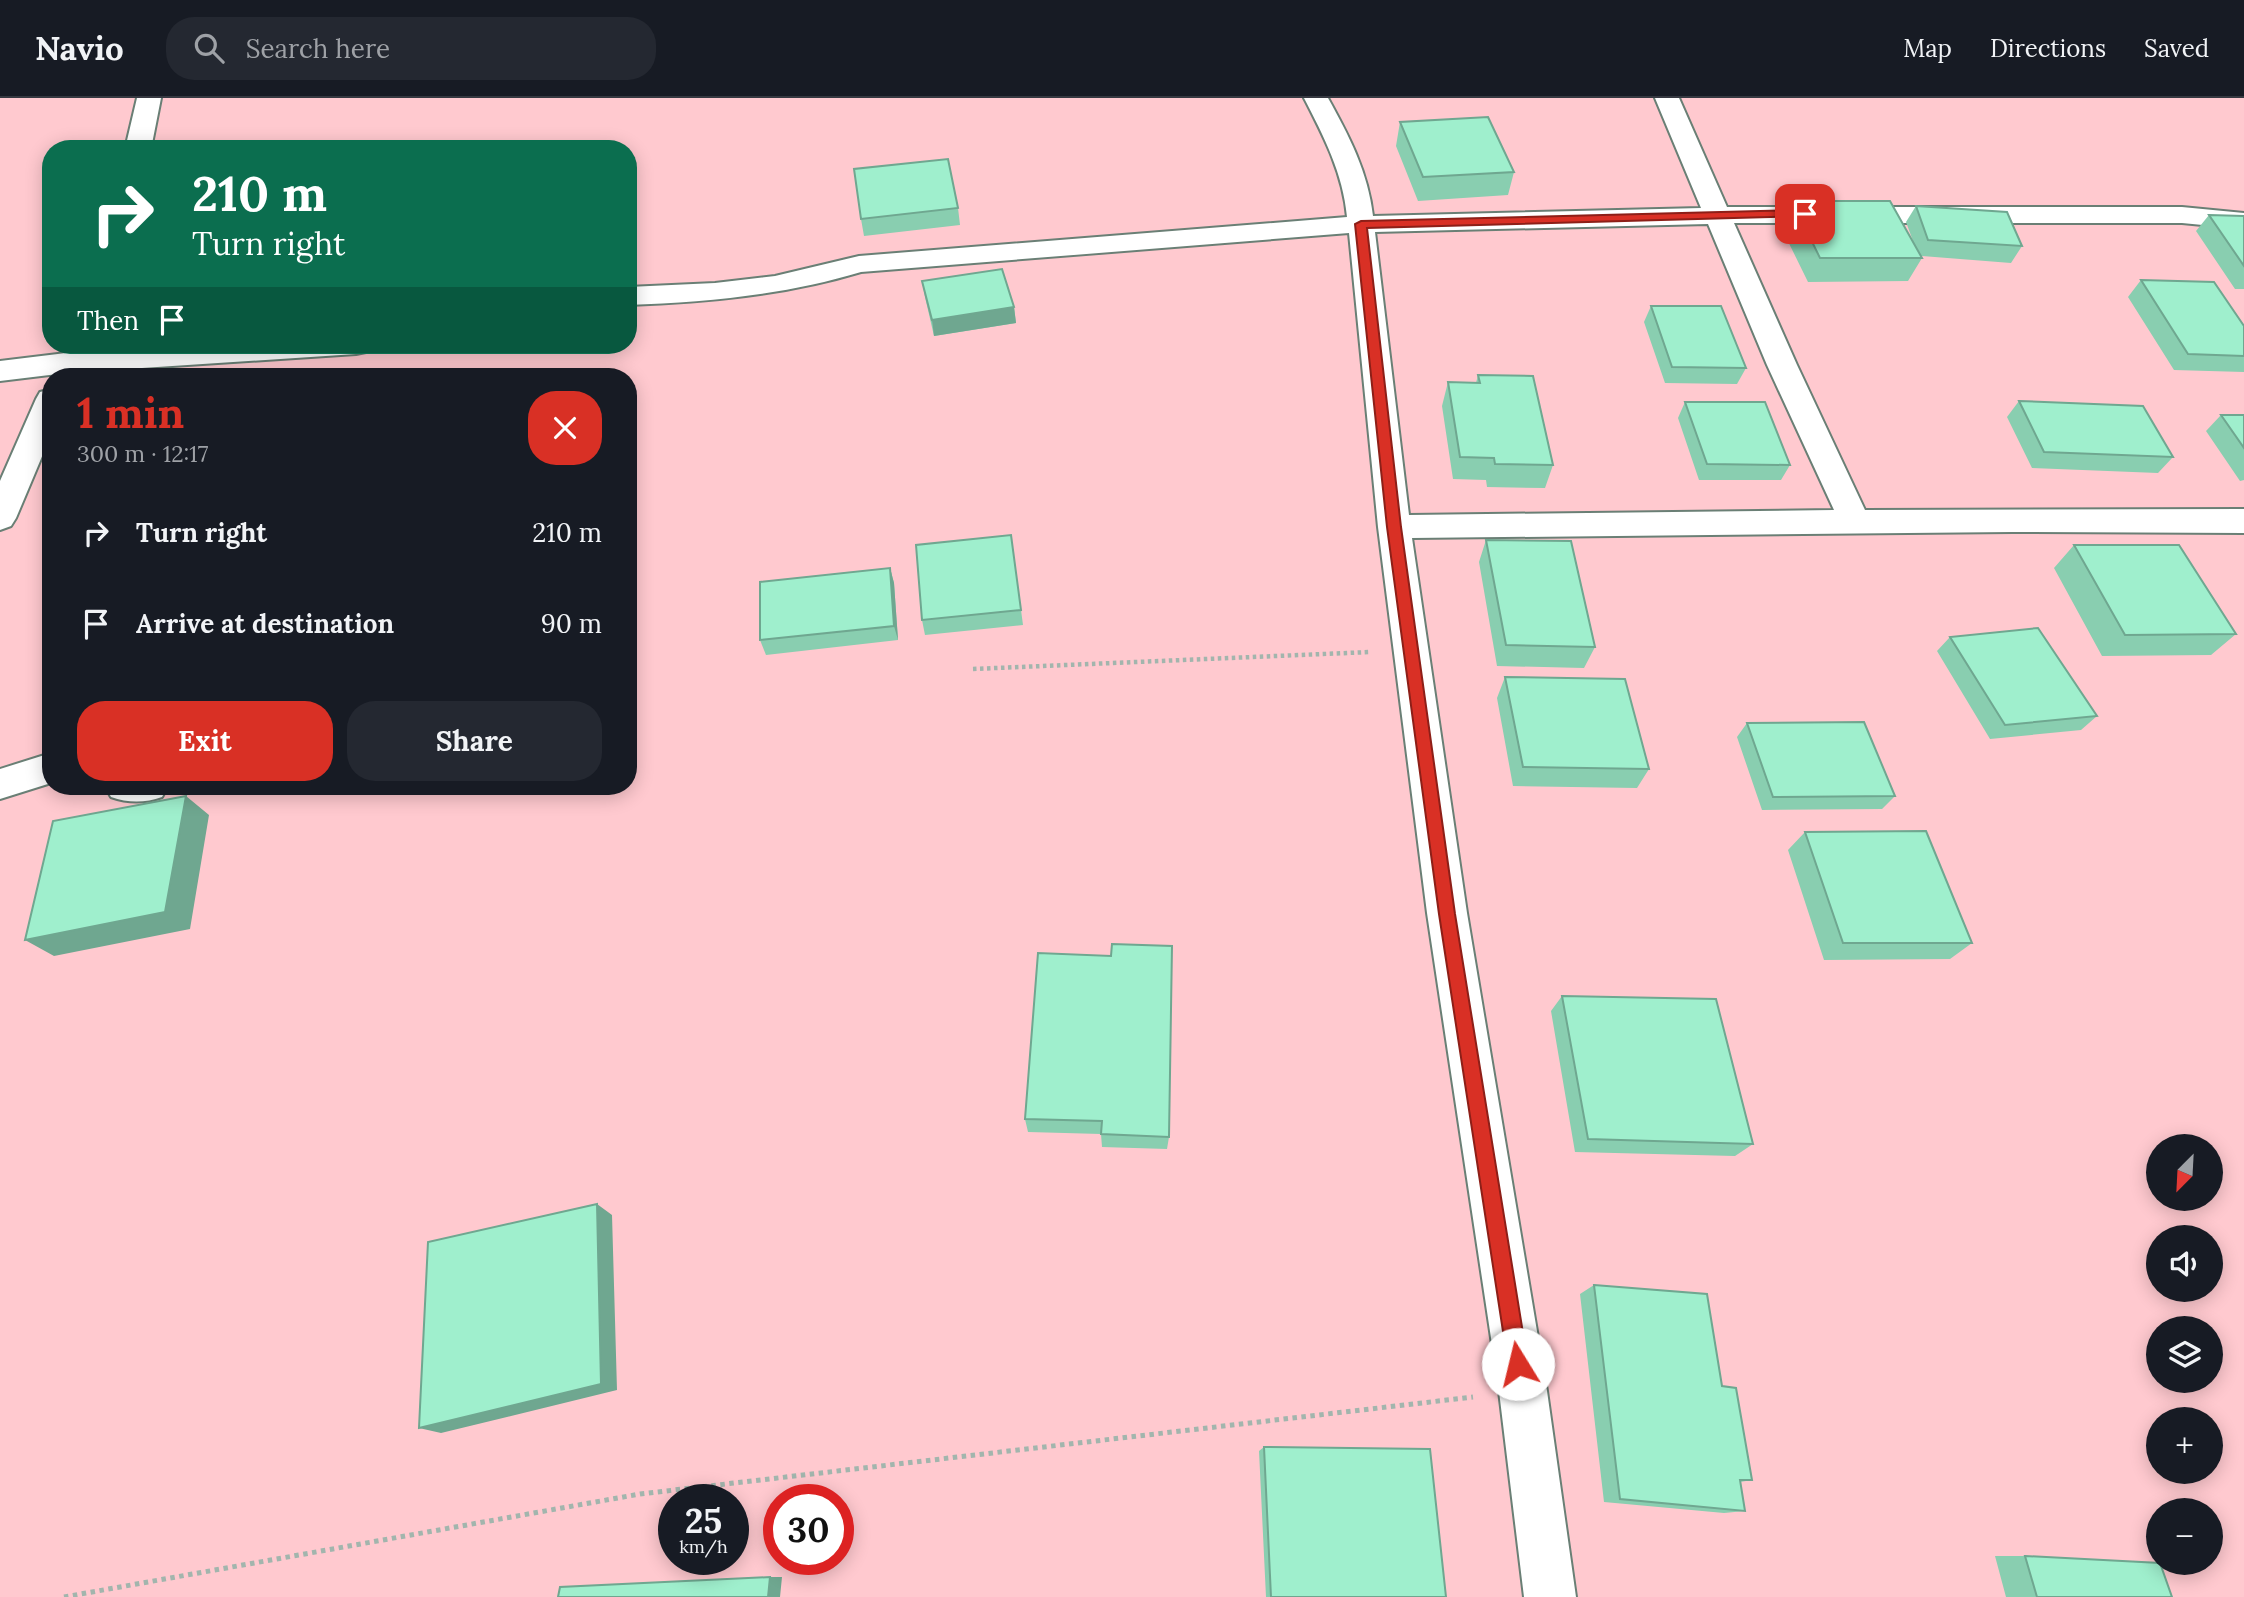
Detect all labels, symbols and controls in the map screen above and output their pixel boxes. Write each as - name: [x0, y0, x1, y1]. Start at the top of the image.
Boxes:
- search box: [166, 17, 656, 80]
- text: Navio: [35, 27, 124, 69]
- icon: search: [190, 29, 228, 67]
- text: Search here: [246, 32, 390, 65]
- text: Map: [1903, 33, 1952, 64]
- text: Directions: [1990, 33, 2106, 64]
- text: Saved: [2144, 33, 2209, 64]
- text: 210 m: [192, 162, 327, 224]
- icon: right: [77, 168, 168, 259]
- pin: [1775, 184, 1835, 244]
- icon: arrive: [1786, 195, 1824, 233]
- text: Turn right: [192, 223, 345, 264]
- icon: arrive: [153, 301, 191, 339]
- text: Then: [77, 304, 139, 337]
- text: 1 min: [77, 386, 184, 440]
- button: close: [528, 391, 602, 465]
- text: 300 m · 12:17: [77, 439, 208, 468]
- icon: right: [77, 514, 115, 552]
- text: Turn right: [136, 516, 267, 549]
- text: 210 m: [532, 516, 602, 549]
- icon: arrive: [77, 605, 115, 643]
- text: Arrive at destination: [136, 607, 394, 640]
- text: 90 m: [541, 607, 602, 640]
- button: Exit: [77, 701, 333, 781]
- button: Share: [347, 701, 602, 781]
- north arrow: [2146, 1134, 2222, 1211]
- map controls: [2146, 1134, 2223, 1575]
- button: sound: [2146, 1225, 2223, 1302]
- button: layers: [2146, 1316, 2223, 1393]
- position arrow: [1481, 1327, 1555, 1401]
- button: +: [2146, 1407, 2223, 1484]
- speed limit sign: 30: [763, 1484, 854, 1575]
- text: 25: [685, 1498, 722, 1543]
- button: −: [2146, 1498, 2223, 1575]
- text: km/h: [679, 1535, 728, 1558]

